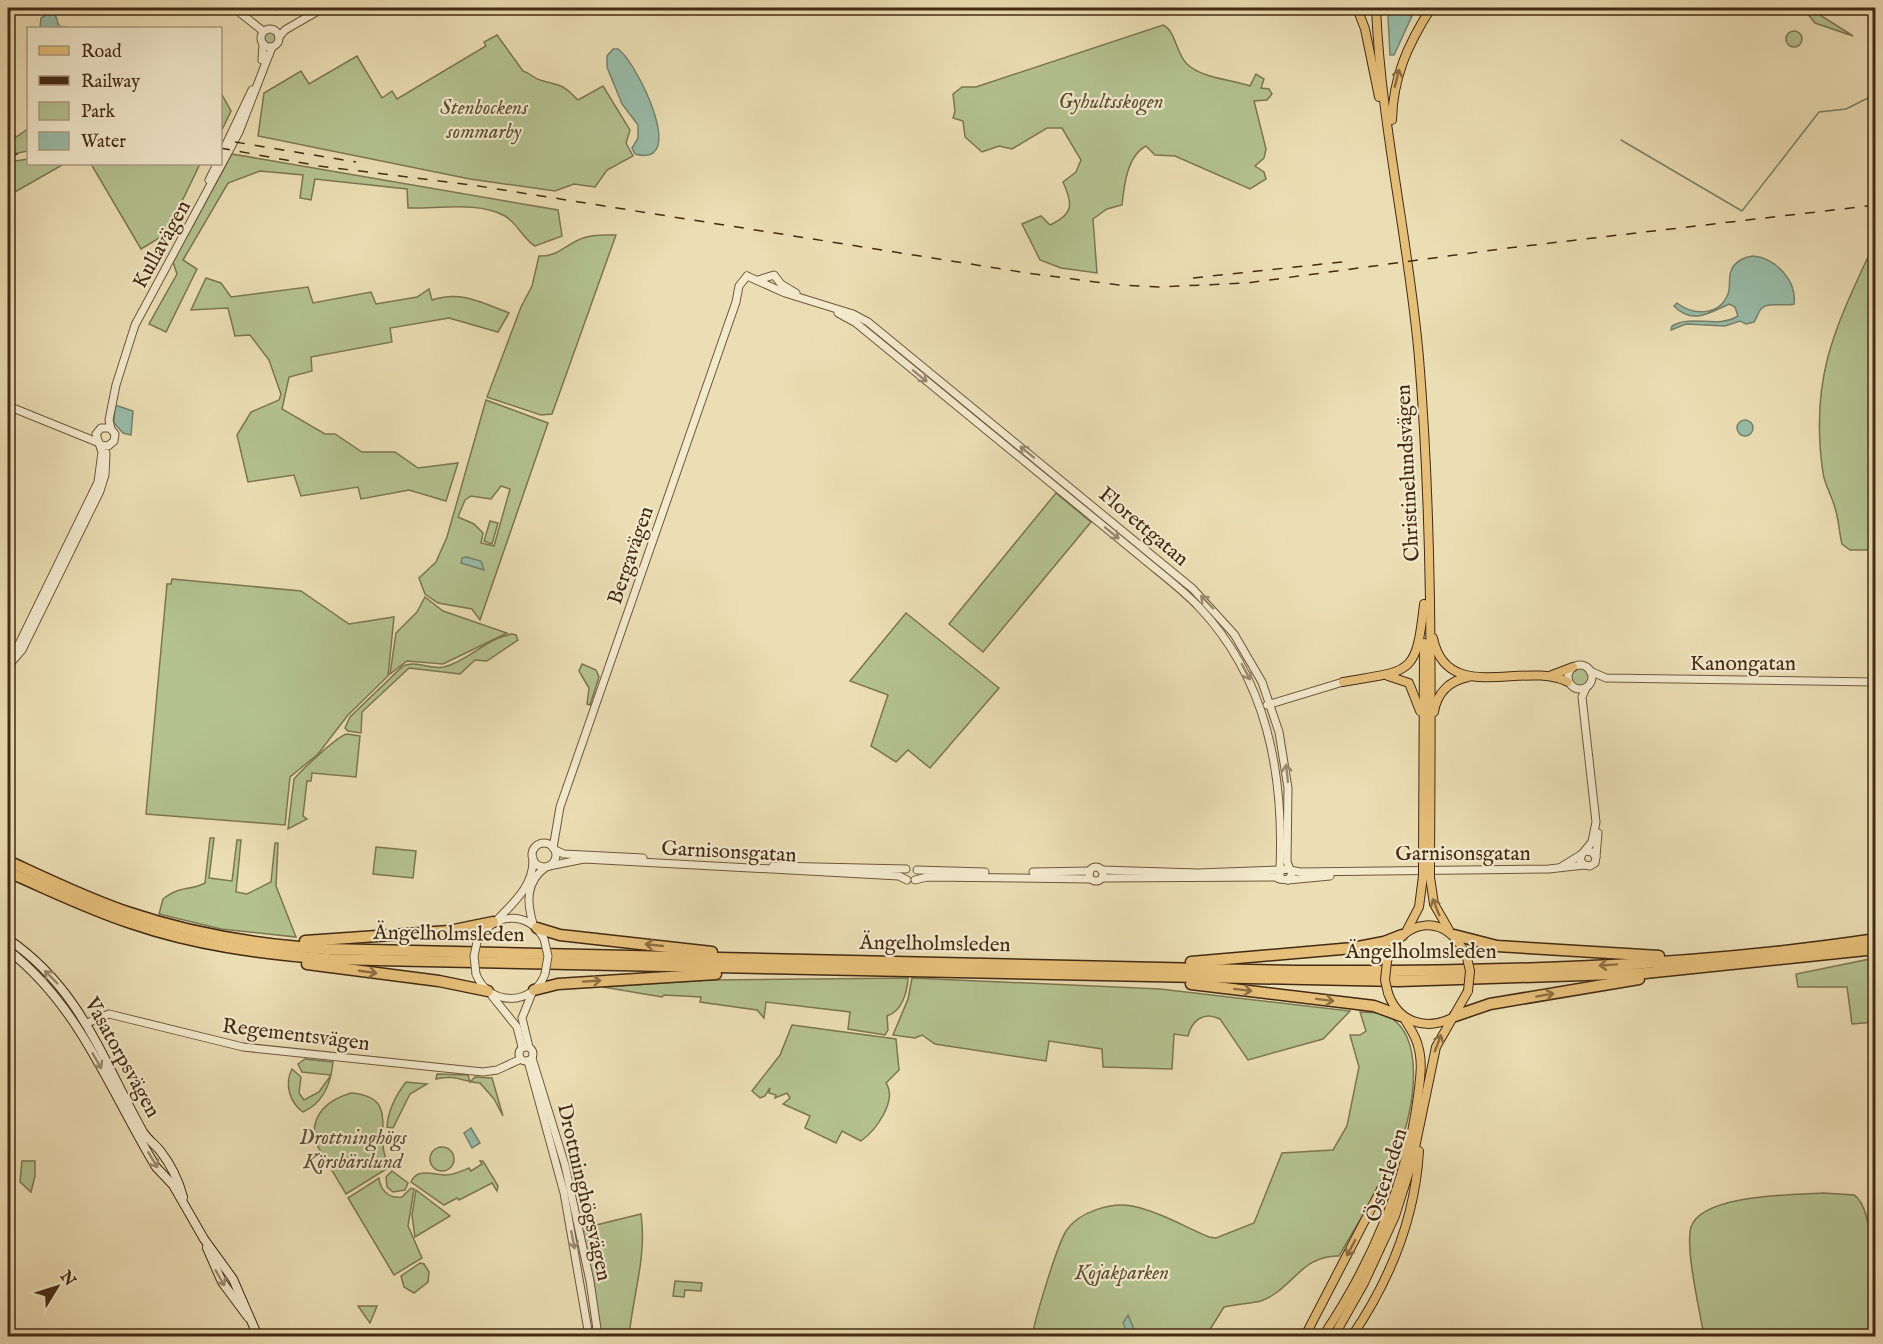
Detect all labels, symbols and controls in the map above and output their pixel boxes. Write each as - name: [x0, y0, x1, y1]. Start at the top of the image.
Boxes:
- legend: [27, 27, 222, 165]
- text: Road: [81, 41, 122, 64]
- one-way arrow: [1391, 68, 1403, 87]
- text: Railway: [81, 71, 140, 94]
- park label: Gyhultsskogen: [1058, 89, 1164, 116]
- park label: Stenbockens sommarby: [440, 95, 529, 146]
- text: Park: [81, 101, 116, 124]
- text: Water: [81, 131, 126, 154]
- street label: Kullavägen: [127, 196, 198, 294]
- one-way arrow: [912, 369, 927, 383]
- street label: Christinelundsvägen: [1390, 384, 1427, 562]
- one-way arrow: [1019, 445, 1035, 458]
- street label: Florettgatan: [1092, 481, 1194, 573]
- street label: Bergavägen: [602, 503, 661, 608]
- one-way arrow: [1104, 526, 1119, 540]
- one-way arrow: [1199, 594, 1214, 609]
- street label: Kanongatan: [1690, 651, 1796, 678]
- one-way arrow: [1241, 663, 1252, 681]
- one-way arrow: [1281, 764, 1292, 784]
- street label: Garnisonsgatan: [661, 835, 797, 870]
- street label: Garnisonsgatan: [1395, 841, 1531, 868]
- one-way arrow: [1430, 898, 1441, 916]
- street label: Ängelholmsleden: [372, 919, 525, 949]
- street label: Ängelholmsleden: [858, 929, 1011, 959]
- street label: Ängelholmsleden: [1344, 938, 1497, 966]
- one-way arrow: [645, 939, 664, 950]
- one-way arrow: [1599, 960, 1619, 971]
- one-way arrow: [358, 967, 377, 978]
- one-way arrow: [44, 970, 59, 985]
- one-way arrow: [581, 976, 601, 987]
- one-way arrow: [1232, 985, 1252, 996]
- one-way arrow: [1535, 989, 1554, 1000]
- street label: Vasatorpsvägen: [77, 992, 166, 1123]
- one-way arrow: [1314, 994, 1334, 1005]
- street label: Regementsvägen: [220, 1013, 371, 1058]
- one-way arrow: [1434, 1034, 1445, 1053]
- one-way arrow: [92, 1052, 104, 1069]
- street label: Drottninghögsvägen: [550, 1101, 617, 1284]
- park label: Drottninghögs Körsbärslund: [299, 1125, 408, 1176]
- street label: Österleden: [1360, 1125, 1414, 1226]
- one-way arrow: [147, 1151, 159, 1168]
- one-way arrow: [568, 1229, 579, 1249]
- one-way arrow: [1345, 1238, 1356, 1256]
- north arrow: [27, 1257, 87, 1317]
- park label: Kojakparken: [1074, 1260, 1169, 1287]
- text: N: [54, 1267, 79, 1291]
- one-way arrow: [214, 1269, 226, 1286]

